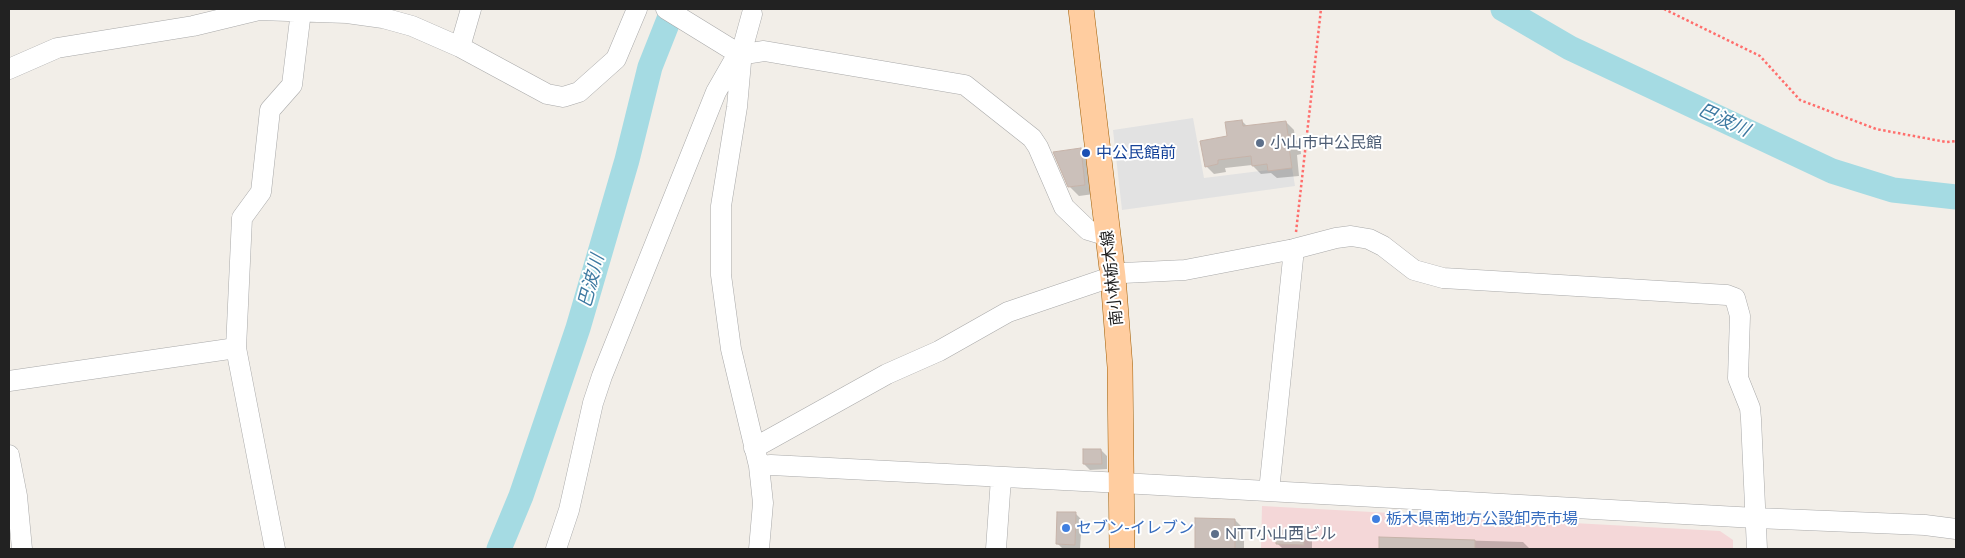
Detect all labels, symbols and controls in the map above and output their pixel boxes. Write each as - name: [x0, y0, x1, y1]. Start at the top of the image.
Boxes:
- water label: 巴波川: [1695, 99, 1753, 141]
- place label: 小山市中公民館: [1270, 133, 1382, 153]
- marker: 小山市中公民館: [1254, 137, 1266, 149]
- place label: 中公民館前: [1096, 143, 1176, 163]
- marker: 中公民館前: [1080, 147, 1092, 159]
- street label: 南小林栃木線: [1097, 229, 1127, 327]
- water label: 巴波川: [574, 252, 608, 310]
- place label: 栃木県南地方公設卸売市場: [1386, 509, 1578, 529]
- marker: 栃木県南地方公設卸売市場: [1370, 513, 1382, 525]
- place label: セブン-イレブン: [1076, 518, 1194, 538]
- marker: セブン-イレブン: [1060, 522, 1072, 534]
- place label: NTT小山西ビル: [1225, 524, 1336, 544]
- marker: NTT小山西ビル: [1209, 528, 1221, 540]

